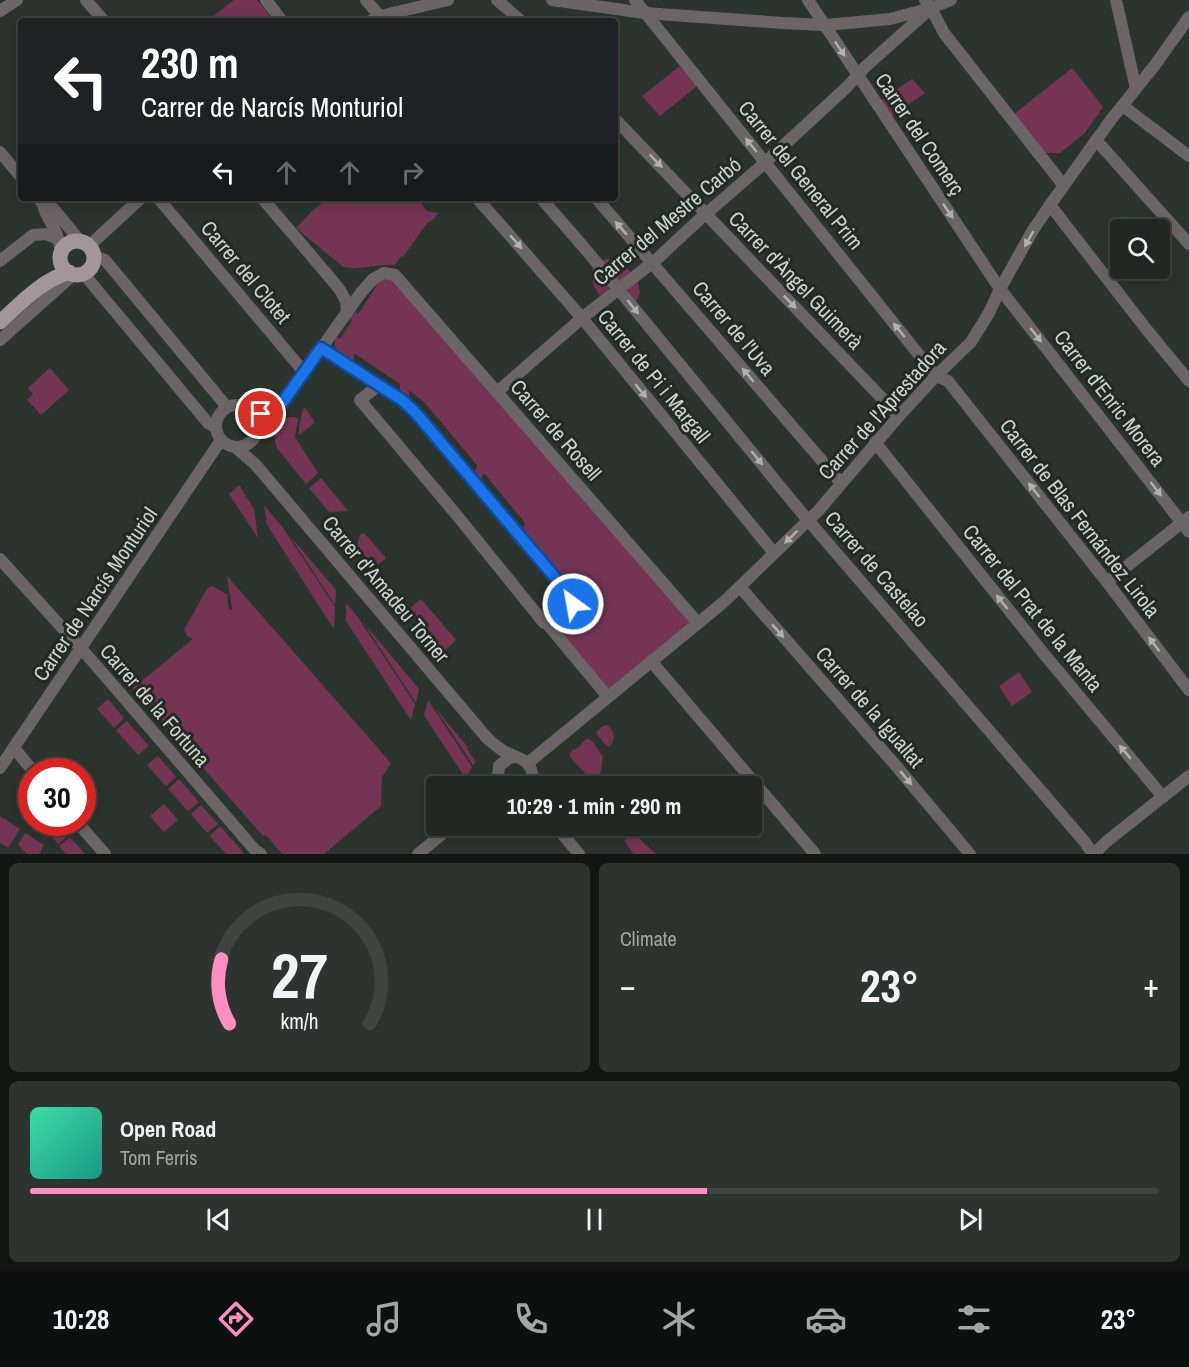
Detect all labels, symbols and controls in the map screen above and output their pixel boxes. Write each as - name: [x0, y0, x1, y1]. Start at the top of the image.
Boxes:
- text: 230 m: [141, 35, 239, 91]
- one-way arrow: [834, 41, 845, 57]
- icon: left: [42, 42, 120, 120]
- street label: Carrer del Comerç: [868, 67, 972, 201]
- text: Carrer de Narcís Monturiol: [141, 89, 403, 125]
- street label: Carrer del General Prim: [732, 94, 870, 256]
- one-way arrow: [745, 137, 758, 153]
- street label: Carrer del Mestre Carbó: [587, 150, 747, 292]
- one-way arrow: [648, 153, 662, 167]
- icon: left: [207, 156, 240, 189]
- icon: ahead: [270, 156, 303, 189]
- icon: ahead: [333, 156, 366, 189]
- icon: right: [396, 156, 429, 189]
- one-way arrow: [943, 202, 954, 219]
- street label: Carrer d'Àngel Guimerà: [722, 204, 870, 356]
- street label: Carrer del Clotet: [194, 214, 298, 330]
- map controls: [1110, 219, 1170, 279]
- button: search: [1110, 219, 1170, 279]
- one-way arrow: [614, 220, 628, 235]
- one-way arrow: [1024, 230, 1034, 247]
- one-way arrow: [509, 234, 522, 250]
- street label: Carrer de l'Uva: [686, 275, 782, 382]
- one-way arrow: [783, 294, 797, 309]
- one-way arrow: [626, 299, 639, 314]
- street label: Carrer de Pi i Margall: [591, 303, 717, 449]
- one-way arrow: [893, 322, 906, 338]
- street label: Carrer d'Enric Morera: [1047, 324, 1173, 473]
- one-way arrow: [1030, 327, 1043, 343]
- street label: Carrer de l'Aprestadora: [812, 334, 953, 486]
- one-way arrow: [742, 367, 755, 383]
- street label: Carrer de Rosell: [504, 373, 608, 487]
- one-way arrow: [635, 383, 648, 399]
- pin: [235, 388, 286, 439]
- icon: arrive: [244, 397, 277, 430]
- street label: Carrer de Blas Fernández Lirola: [993, 412, 1167, 624]
- one-way arrow: [750, 450, 763, 466]
- one-way arrow: [1149, 481, 1162, 497]
- one-way arrow: [1029, 482, 1041, 497]
- street label: Carrer de Narcís Monturiol: [26, 501, 164, 687]
- street label: Carrer de Castelao: [818, 505, 936, 633]
- street label: Carrer d'Amadeu Torner: [316, 509, 456, 669]
- street label: Carrer del Prat de la Manta: [956, 518, 1110, 698]
- one-way arrow: [784, 529, 798, 543]
- position arrow: [541, 572, 605, 636]
- one-way arrow: [996, 594, 1008, 609]
- one-way arrow: [771, 623, 784, 638]
- one-way arrow: [1148, 636, 1160, 651]
- street label: Carrer de la Fortuna: [93, 637, 217, 773]
- street label: Carrer de la Igualtat: [809, 640, 931, 774]
- one-way arrow: [1119, 744, 1132, 760]
- speed limit sign: 30: [18, 758, 96, 836]
- one-way arrow: [899, 770, 912, 785]
- text: 10:29 · 1 min · 290 m: [507, 791, 681, 821]
- text: Climate: [620, 925, 677, 952]
- text: 27: [271, 933, 328, 1017]
- text: 23°: [860, 955, 919, 1016]
- text: −: [620, 963, 636, 1007]
- text: +: [1143, 963, 1159, 1007]
- text: km/h: [280, 1008, 319, 1037]
- text: Open Road: [120, 1114, 216, 1144]
- text: Tom Ferris: [120, 1144, 198, 1171]
- icon: previous: [202, 1203, 235, 1236]
- icon: pause: [578, 1203, 611, 1236]
- icon: next: [954, 1203, 987, 1236]
- icon: directions: [215, 1298, 257, 1340]
- icon: music: [363, 1298, 405, 1340]
- icon: phone: [510, 1298, 552, 1340]
- icon: climate: [658, 1298, 700, 1340]
- icon: car: [805, 1298, 847, 1340]
- icon: filters: [953, 1298, 995, 1340]
- text: 10:28: [53, 1301, 109, 1337]
- text: 23°: [1101, 1301, 1136, 1337]

